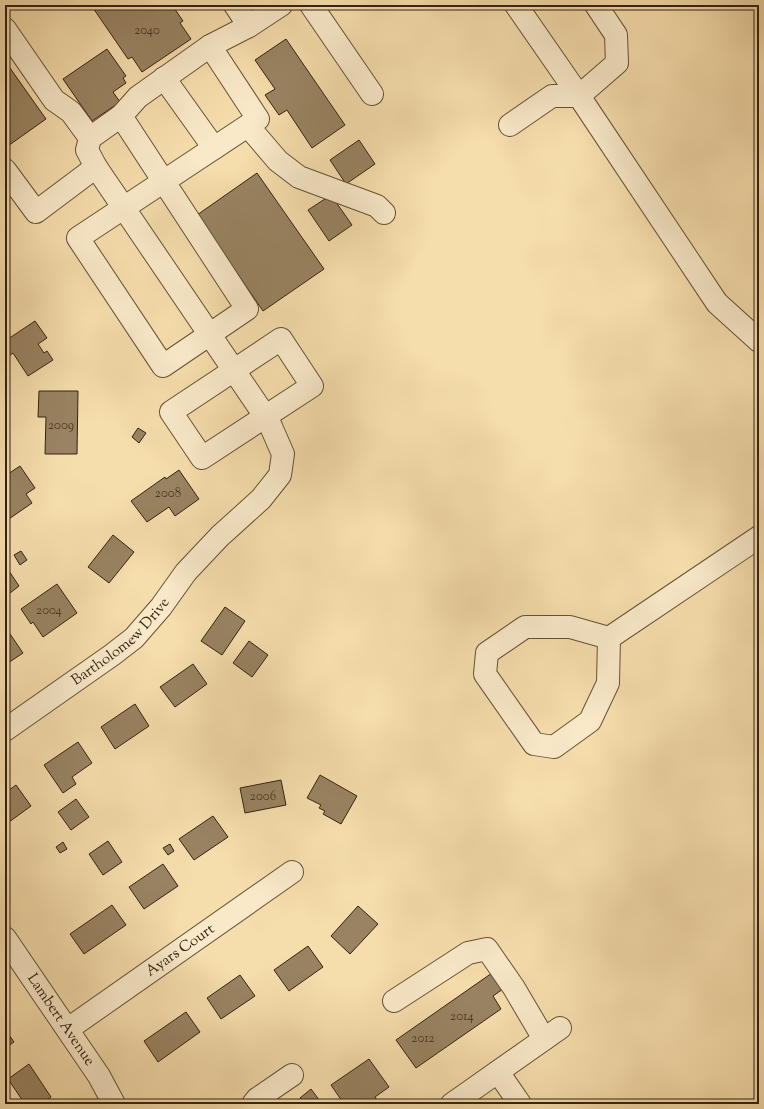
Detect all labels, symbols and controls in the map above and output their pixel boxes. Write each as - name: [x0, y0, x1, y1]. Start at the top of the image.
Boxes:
- house number: 2040: [134, 22, 160, 40]
- house number: 2009: [48, 417, 74, 435]
- house number: 2008: [155, 485, 181, 503]
- street label: Bartholomew Drive: [67, 593, 175, 691]
- house number: 2004: [36, 602, 62, 620]
- house number: 2006: [250, 788, 276, 806]
- street label: Ayars Court: [142, 919, 219, 982]
- street label: Lambert Avenue: [22, 969, 100, 1070]
- house number: 2014: [450, 1008, 474, 1026]
- house number: 2012: [411, 1030, 435, 1048]

